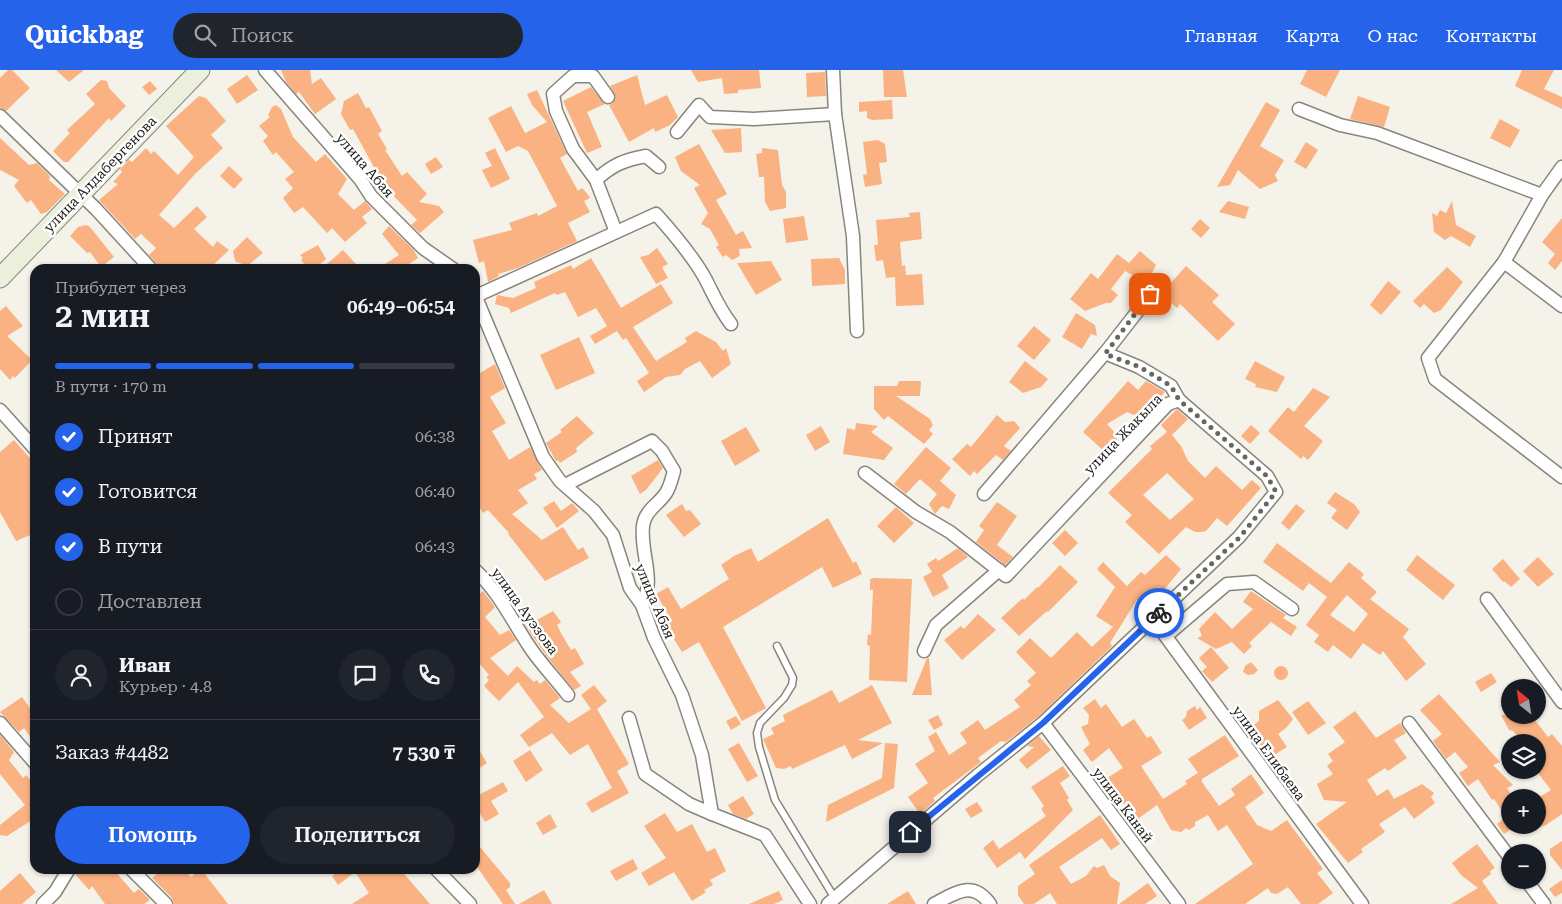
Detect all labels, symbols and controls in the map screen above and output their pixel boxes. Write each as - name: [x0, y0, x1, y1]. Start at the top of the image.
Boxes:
- search box: [173, 13, 523, 58]
- text: Quickbag: [25, 21, 143, 49]
- icon: search: [191, 21, 219, 49]
- text: Поиск: [231, 24, 294, 47]
- text: Главная: [1185, 25, 1258, 46]
- text: Карта: [1286, 25, 1340, 46]
- text: О нас: [1368, 25, 1418, 46]
- text: Контакты: [1446, 25, 1537, 46]
- street label: улица Алдабергенова: [40, 112, 160, 235]
- street label: улица Абая: [333, 130, 397, 200]
- pin: [1129, 273, 1171, 315]
- text: Прибудет через: [55, 278, 186, 297]
- icon: bag: [1136, 280, 1164, 308]
- text: 06:49–06:54: [347, 295, 455, 318]
- text: 2 мин: [55, 297, 150, 335]
- text: В пути · 170 m: [55, 377, 167, 396]
- street label: улица Жакыла: [1081, 390, 1166, 477]
- icon: check: [55, 423, 83, 451]
- text: Принят: [98, 425, 173, 448]
- text: 06:38: [415, 427, 455, 446]
- icon: check: [55, 478, 83, 506]
- text: Готовится: [98, 480, 197, 503]
- text: 06:40: [415, 482, 455, 501]
- icon: check: [55, 533, 83, 561]
- text: В пути: [98, 535, 162, 558]
- text: 06:43: [415, 537, 455, 556]
- street label: улица Абая: [632, 561, 678, 641]
- street label: улица Ауэзова: [488, 565, 562, 658]
- courier: [1134, 588, 1184, 638]
- text: Доставлен: [98, 590, 202, 613]
- icon: bike: [1145, 599, 1173, 627]
- button: person: [55, 649, 107, 701]
- button: chat: [339, 649, 391, 701]
- button: phone: [403, 649, 455, 701]
- text: Иван: [119, 654, 171, 677]
- text: Курьер · 4.8: [119, 677, 212, 696]
- north arrow: [1501, 679, 1546, 724]
- map controls: [1501, 679, 1546, 889]
- street label: улица Елибаева: [1229, 703, 1309, 804]
- button: layers: [1501, 734, 1546, 779]
- text: Заказ #4482: [55, 741, 169, 764]
- text: 7 530 ₸: [392, 741, 455, 764]
- street label: улица Канай: [1090, 764, 1156, 846]
- button: +: [1501, 789, 1546, 834]
- button: Помощь: [55, 806, 250, 864]
- button: Поделиться: [260, 806, 455, 864]
- pin: [889, 811, 931, 853]
- icon: home: [896, 818, 924, 846]
- button: −: [1501, 844, 1546, 889]

